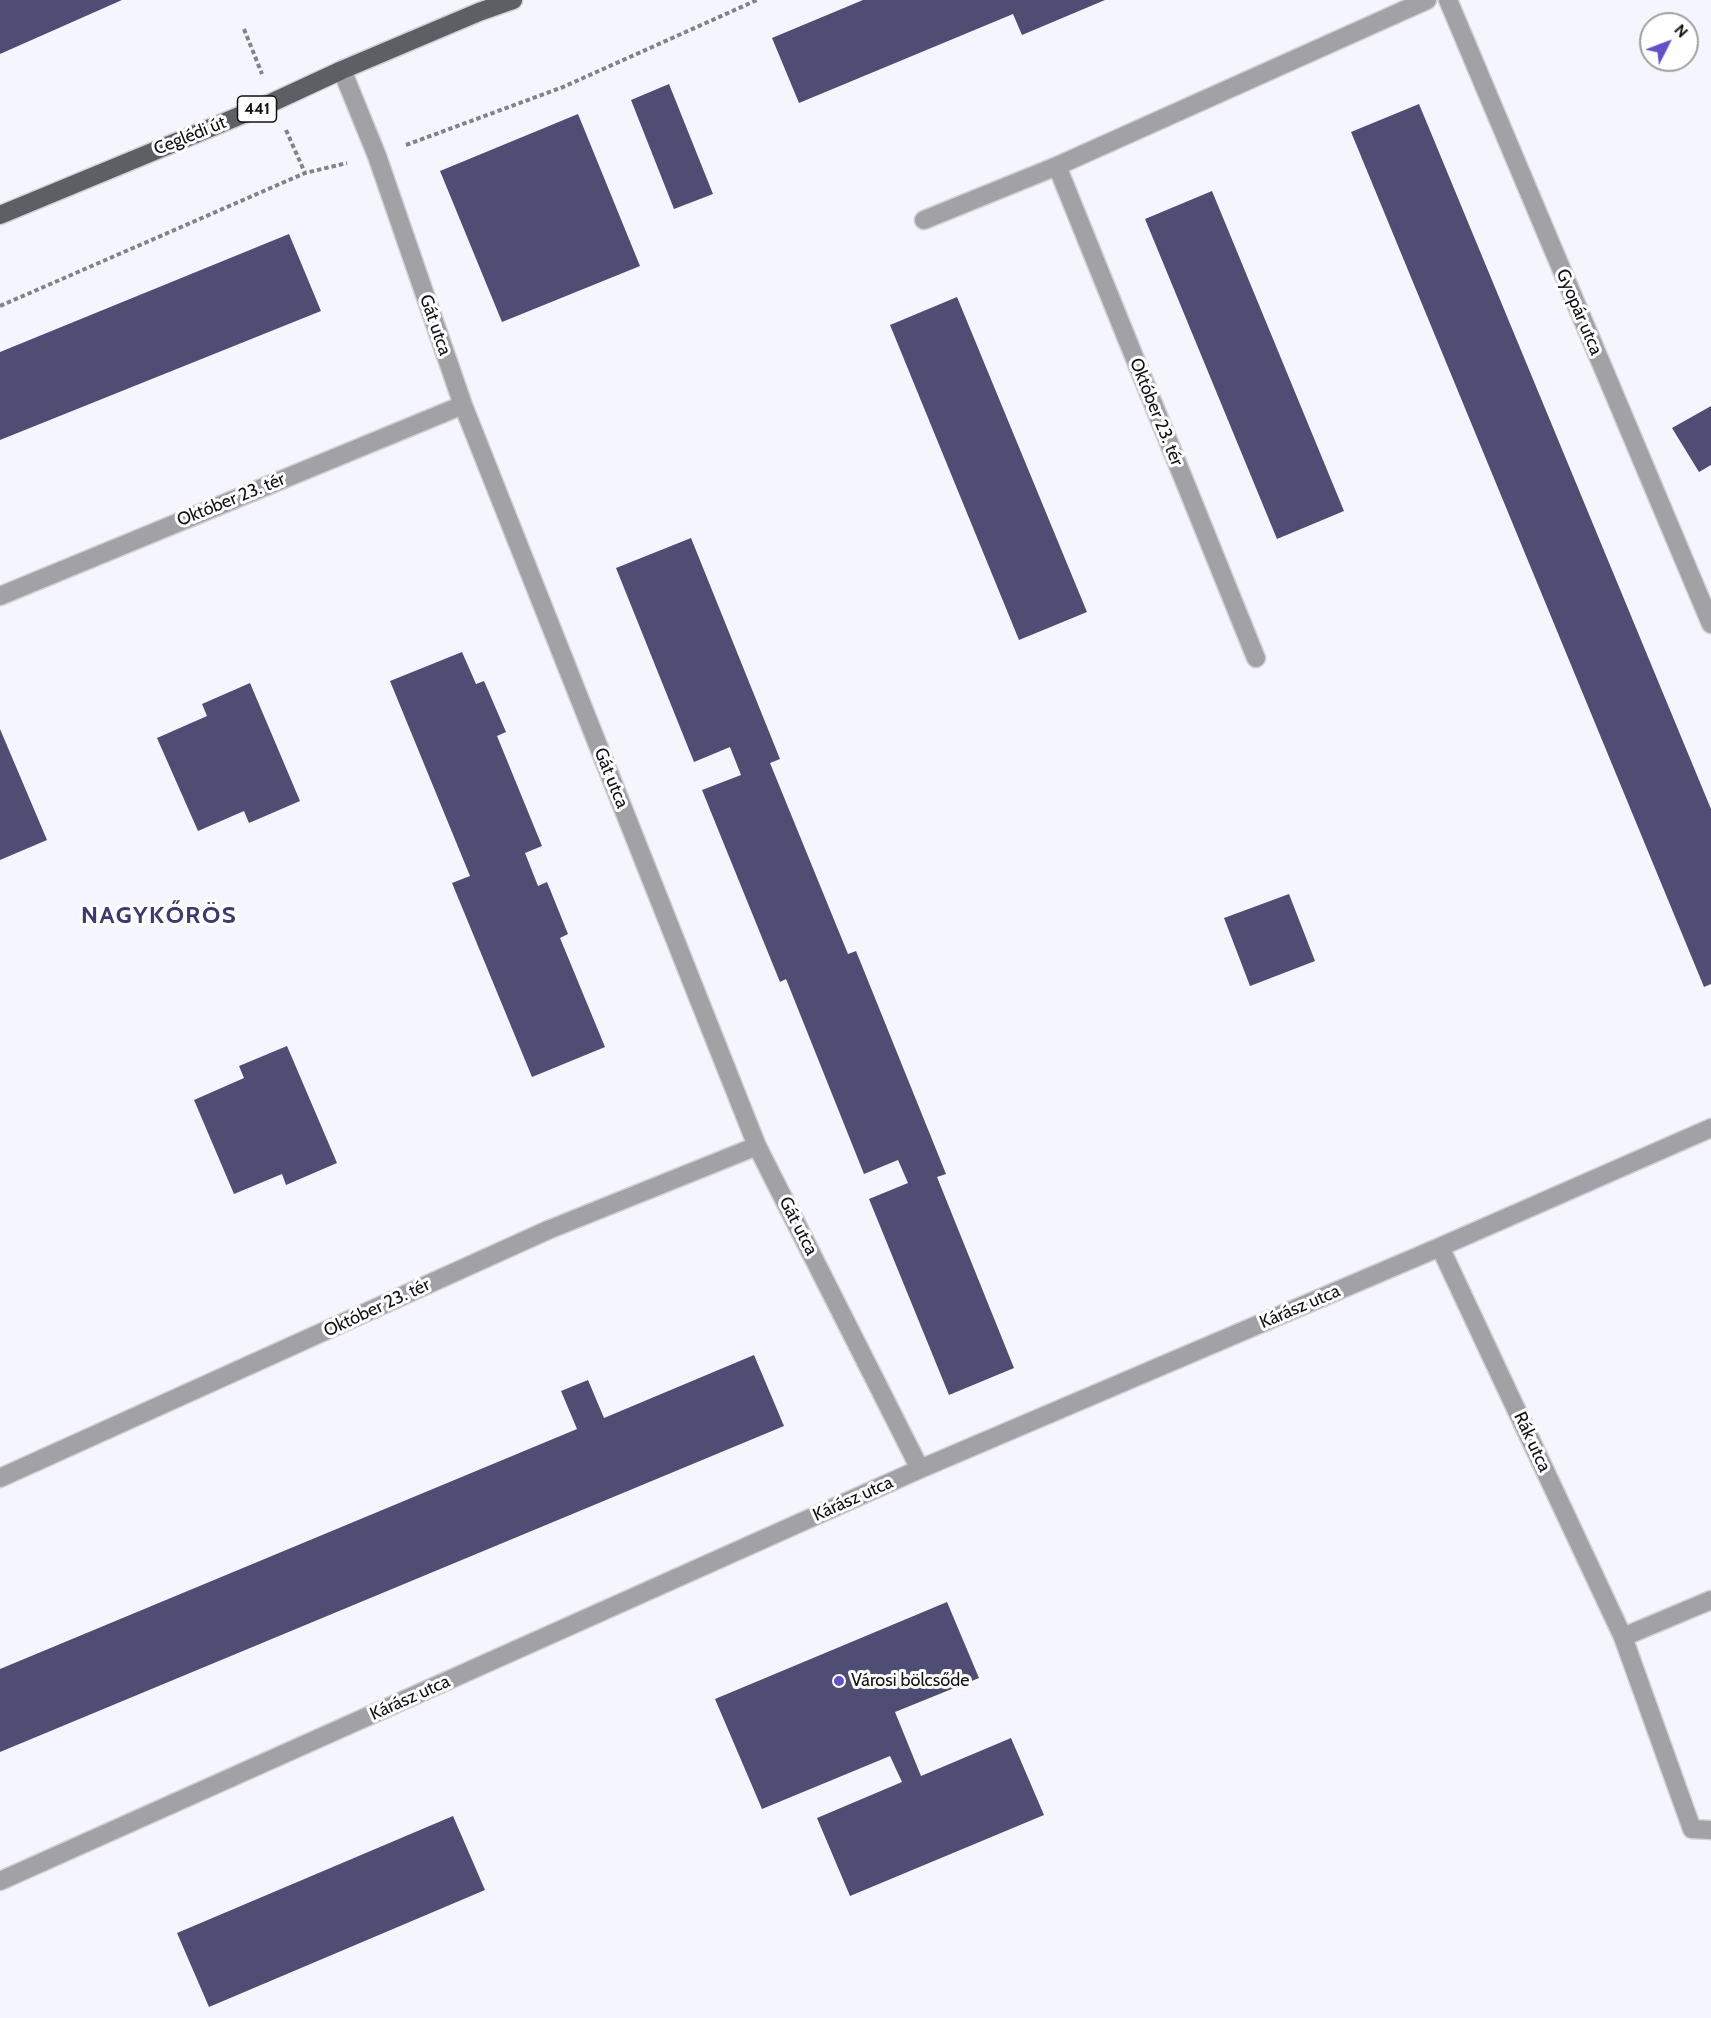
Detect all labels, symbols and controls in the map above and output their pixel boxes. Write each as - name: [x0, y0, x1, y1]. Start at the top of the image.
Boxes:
- north arrow: [1639, 12, 1699, 72]
- text: N: [1670, 20, 1692, 42]
- road number: 441: [238, 96, 276, 122]
- street label: Ceglédi út: [151, 112, 229, 160]
- street label: Gyopár utca: [1551, 266, 1607, 358]
- street label: Gát utca: [415, 292, 455, 358]
- street label: Október 23. tér: [1125, 355, 1187, 469]
- street label: Október 23. tér: [174, 469, 288, 531]
- street label: Gát utca: [589, 745, 633, 811]
- district label: NAGYKŐRÖS: [81, 902, 237, 930]
- street label: Gát utca: [774, 1193, 822, 1259]
- street label: Október 23. tér: [321, 1274, 433, 1342]
- street label: Kárász utca: [1257, 1280, 1343, 1334]
- street label: Rák utca: [1509, 1409, 1555, 1475]
- street label: Kárász utca: [810, 1472, 896, 1526]
- place label: Városi bölcsőde: [851, 1670, 969, 1692]
- street label: Kárász utca: [367, 1671, 453, 1725]
- marker: Városi bölcsőde: [832, 1674, 846, 1688]

